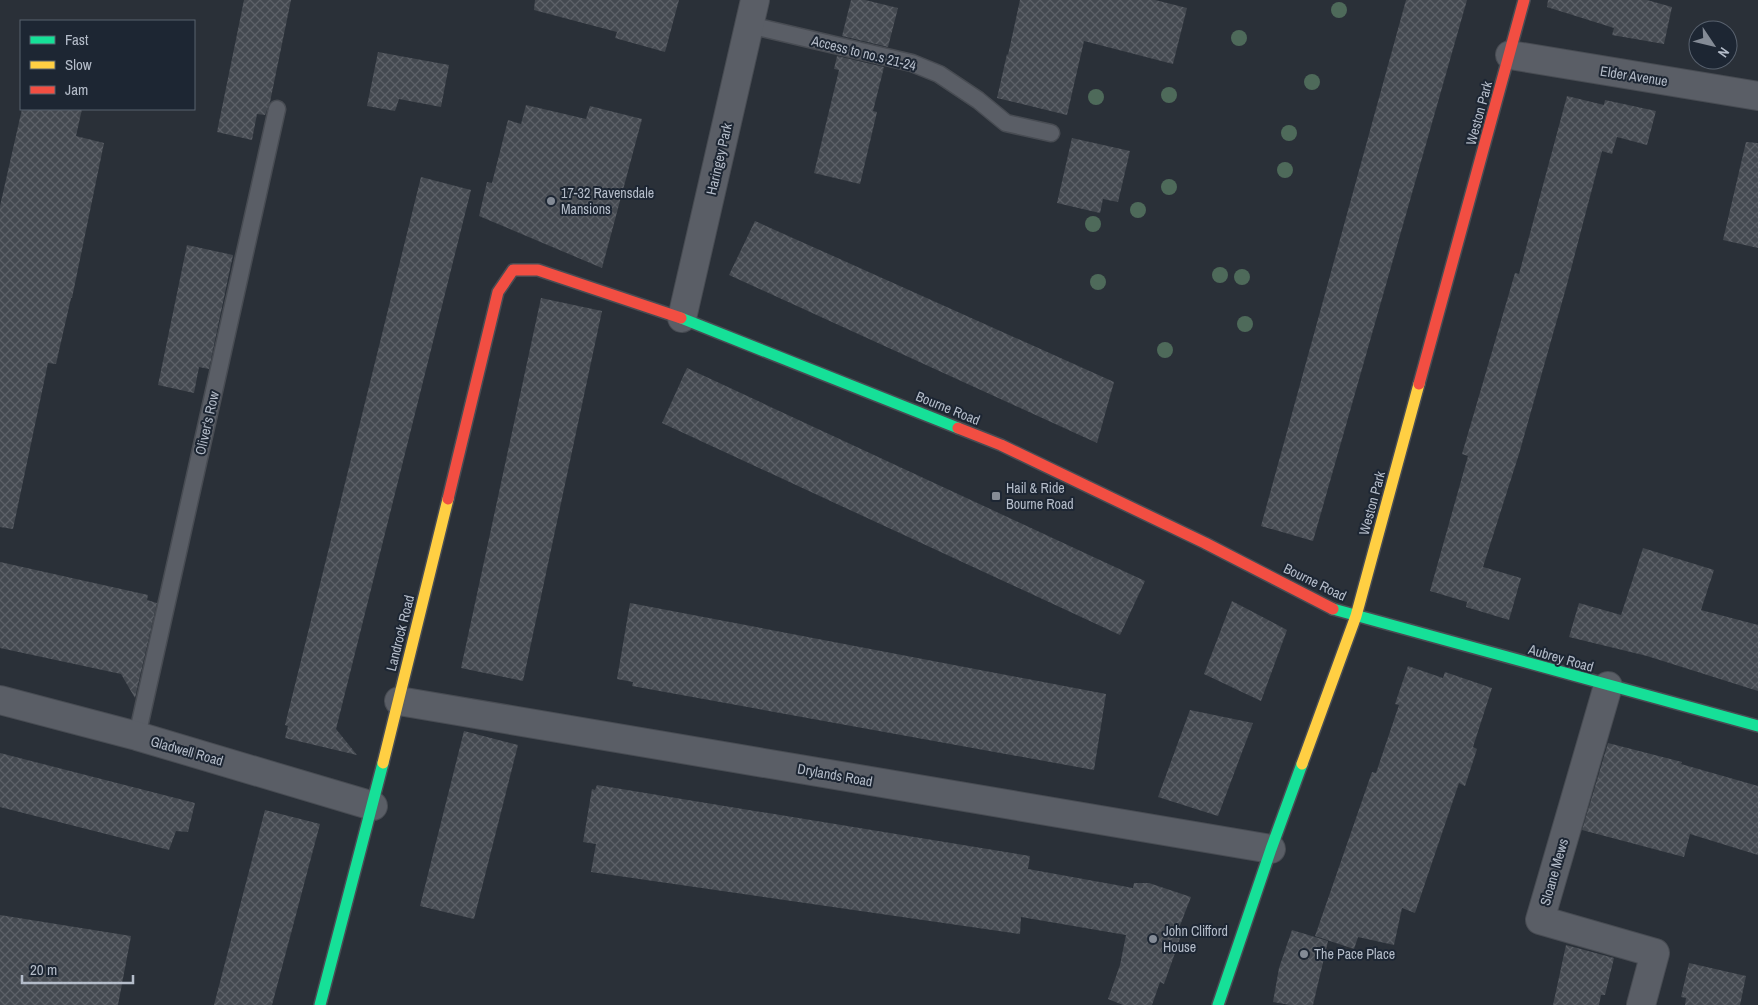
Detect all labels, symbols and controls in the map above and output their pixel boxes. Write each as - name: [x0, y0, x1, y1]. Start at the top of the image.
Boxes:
- legend: [20, 20, 195, 110]
- north arrow: [1688, 20, 1738, 70]
- text: Fast: [65, 29, 89, 50]
- street label: Access to no.s 21-24: [809, 31, 919, 75]
- text: N: [1714, 44, 1733, 61]
- text: Slow: [65, 54, 92, 75]
- street label: Elder Avenue: [1599, 62, 1669, 90]
- text: Jam: [65, 79, 88, 100]
- street label: Weston Park: [1462, 79, 1496, 147]
- street label: Haringey Park: [702, 121, 736, 197]
- place label: 17-32 Ravensdale Mansions: [561, 184, 654, 218]
- marker: 17-32 Ravensdale Mansions: [545, 195, 557, 207]
- street label: Bourne Road: [913, 387, 983, 429]
- street label: Oliver's Row: [191, 389, 223, 457]
- street label: Weston Park: [1355, 469, 1389, 537]
- place label: Hail & Ride Bourne Road: [1006, 479, 1074, 513]
- marker: Hail & Ride Bourne Road: [990, 490, 1002, 502]
- street label: Bourne Road: [1281, 559, 1349, 605]
- street label: Landrock Road: [382, 593, 418, 673]
- street label: Aubrey Road: [1525, 640, 1596, 676]
- street label: Gladwell Road: [149, 732, 225, 770]
- street label: Drylands Road: [796, 760, 874, 790]
- street label: Sloane Mews: [1536, 836, 1572, 908]
- place label: John Clifford House: [1163, 922, 1228, 956]
- marker: John Clifford House: [1147, 933, 1159, 945]
- place label: The Pace Place: [1314, 945, 1395, 963]
- marker: The Pace Place: [1298, 948, 1310, 960]
- scale bar: [22, 952, 134, 984]
- text: 20 m: [30, 959, 57, 980]

